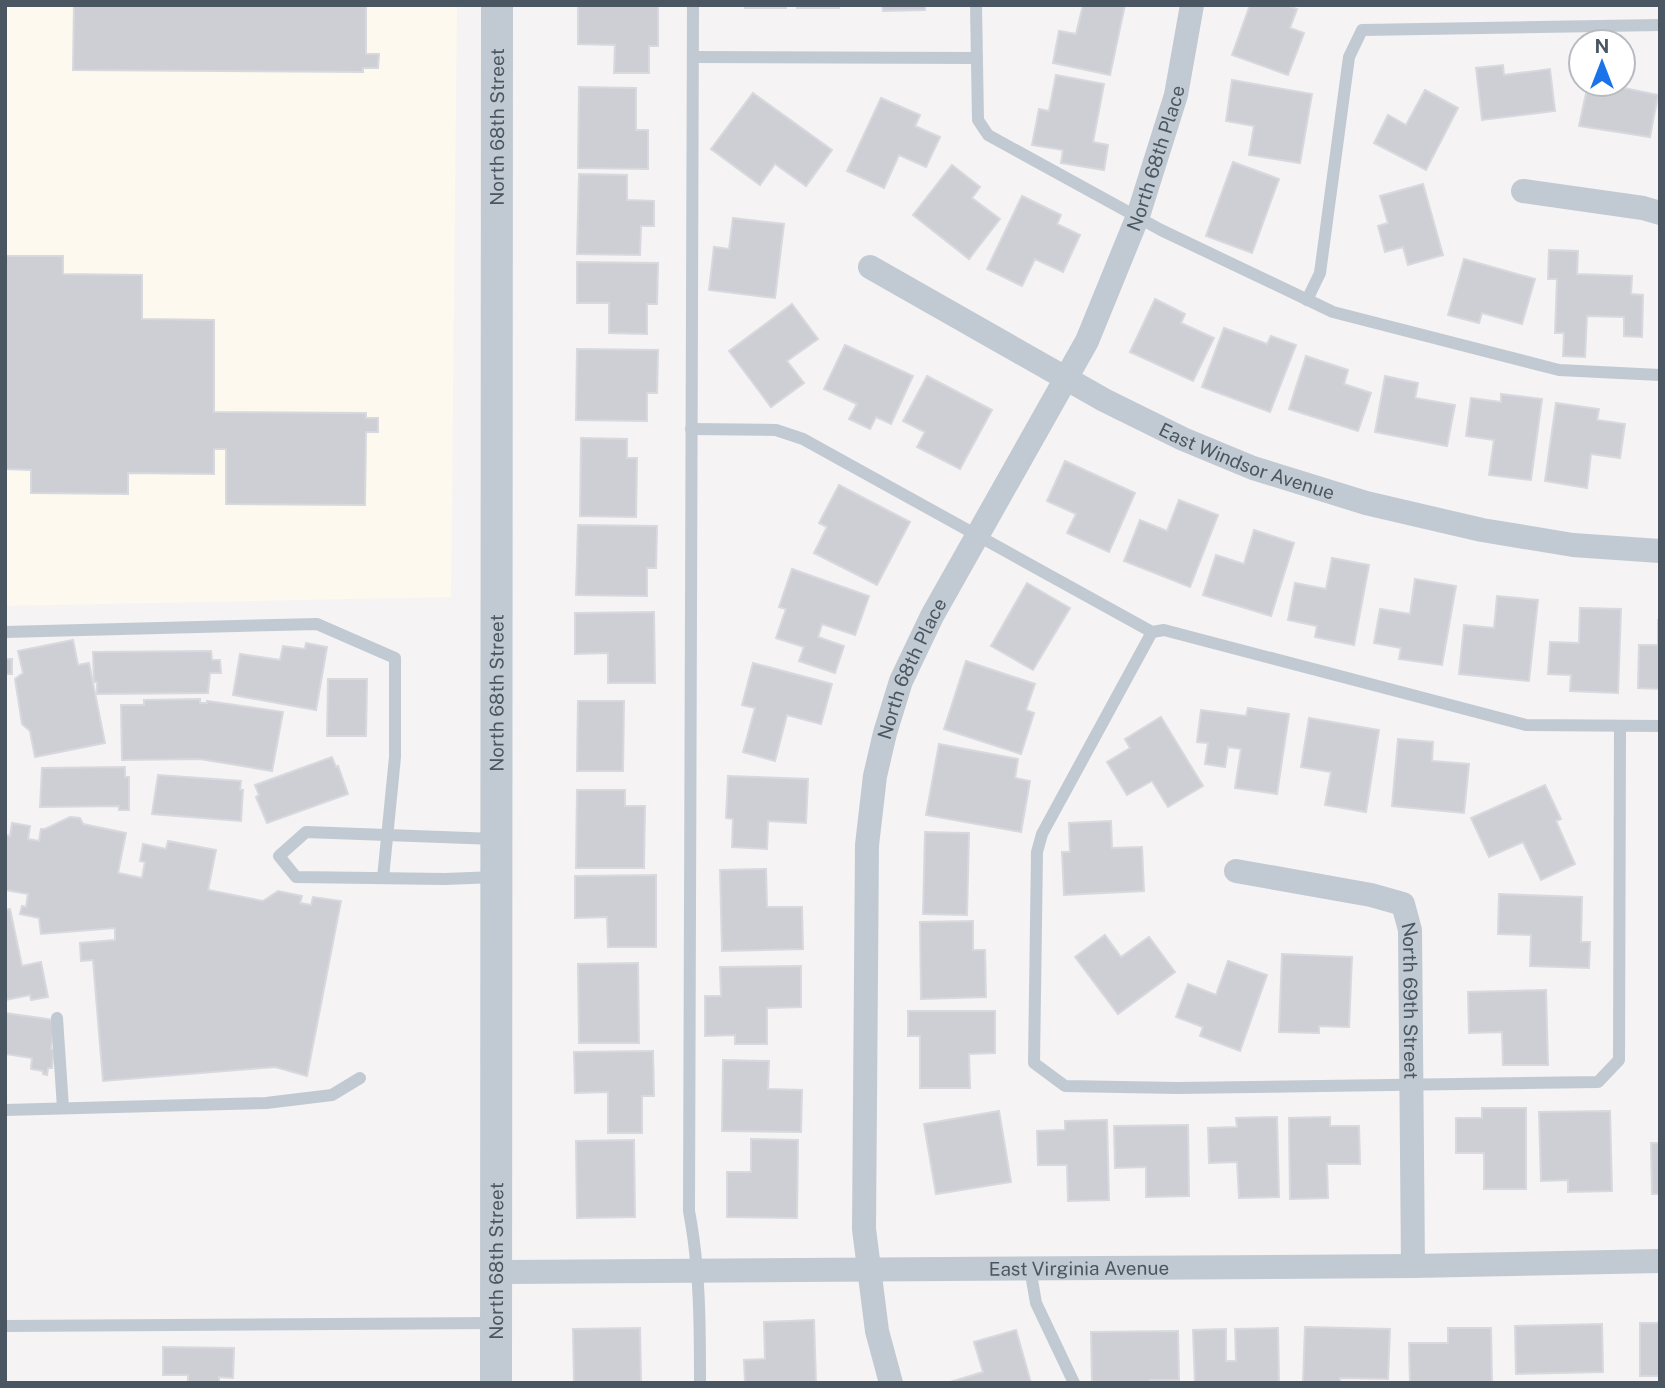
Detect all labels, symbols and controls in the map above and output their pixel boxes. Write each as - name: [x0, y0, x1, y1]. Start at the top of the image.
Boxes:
- north arrow: [1567, 28, 1637, 98]
- text: N: [1595, 35, 1609, 57]
- street label: North 68th Street: [486, 48, 508, 206]
- street label: North 68th Place: [1122, 84, 1188, 234]
- street label: East Windsor Avenue: [1155, 418, 1337, 504]
- street label: North 68th Place: [873, 594, 951, 742]
- street label: North 68th Street: [485, 614, 508, 772]
- street label: North 69th Street: [1397, 920, 1422, 1079]
- street label: North 68th Street: [485, 1182, 507, 1340]
- street label: East Virginia Avenue: [989, 1257, 1169, 1280]

